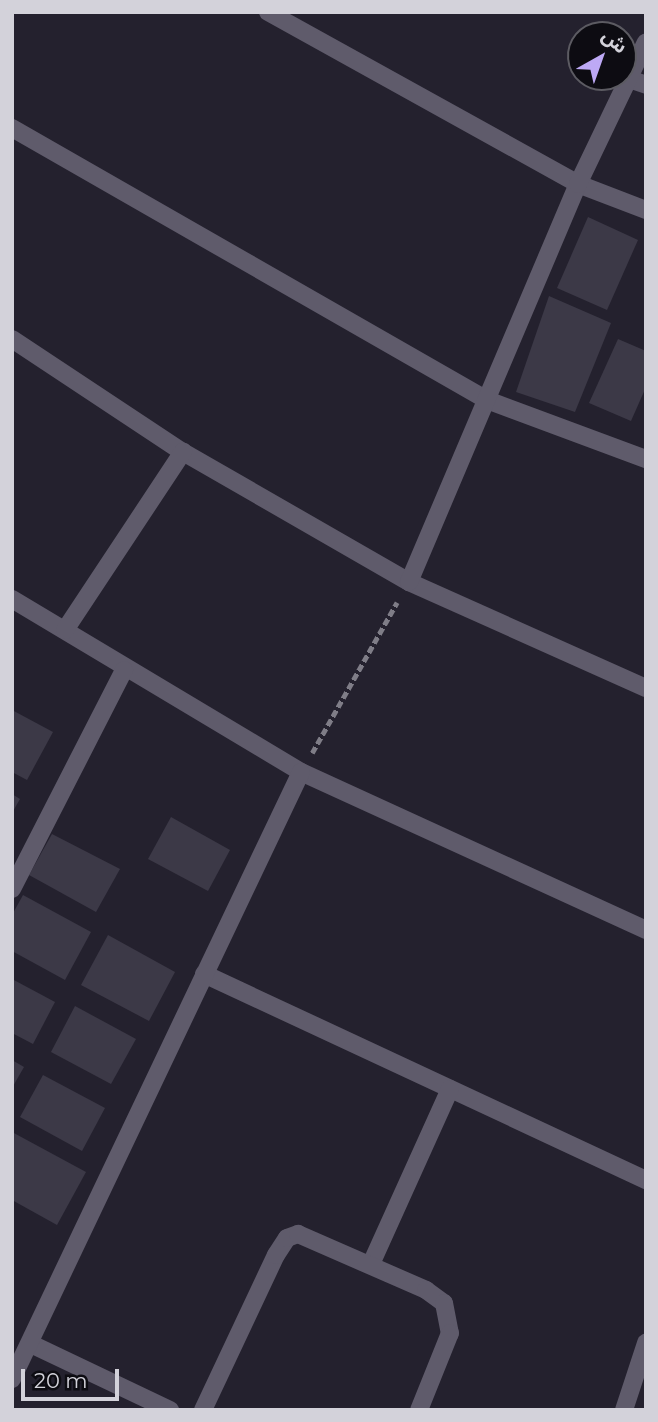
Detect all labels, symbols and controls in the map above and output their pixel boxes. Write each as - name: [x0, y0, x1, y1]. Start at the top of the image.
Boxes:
- north arrow: [567, 21, 637, 91]
- text: ش: [597, 24, 632, 58]
- scale bar: [24, 1356, 122, 1400]
- text: 20 m: [34, 1368, 88, 1393]

